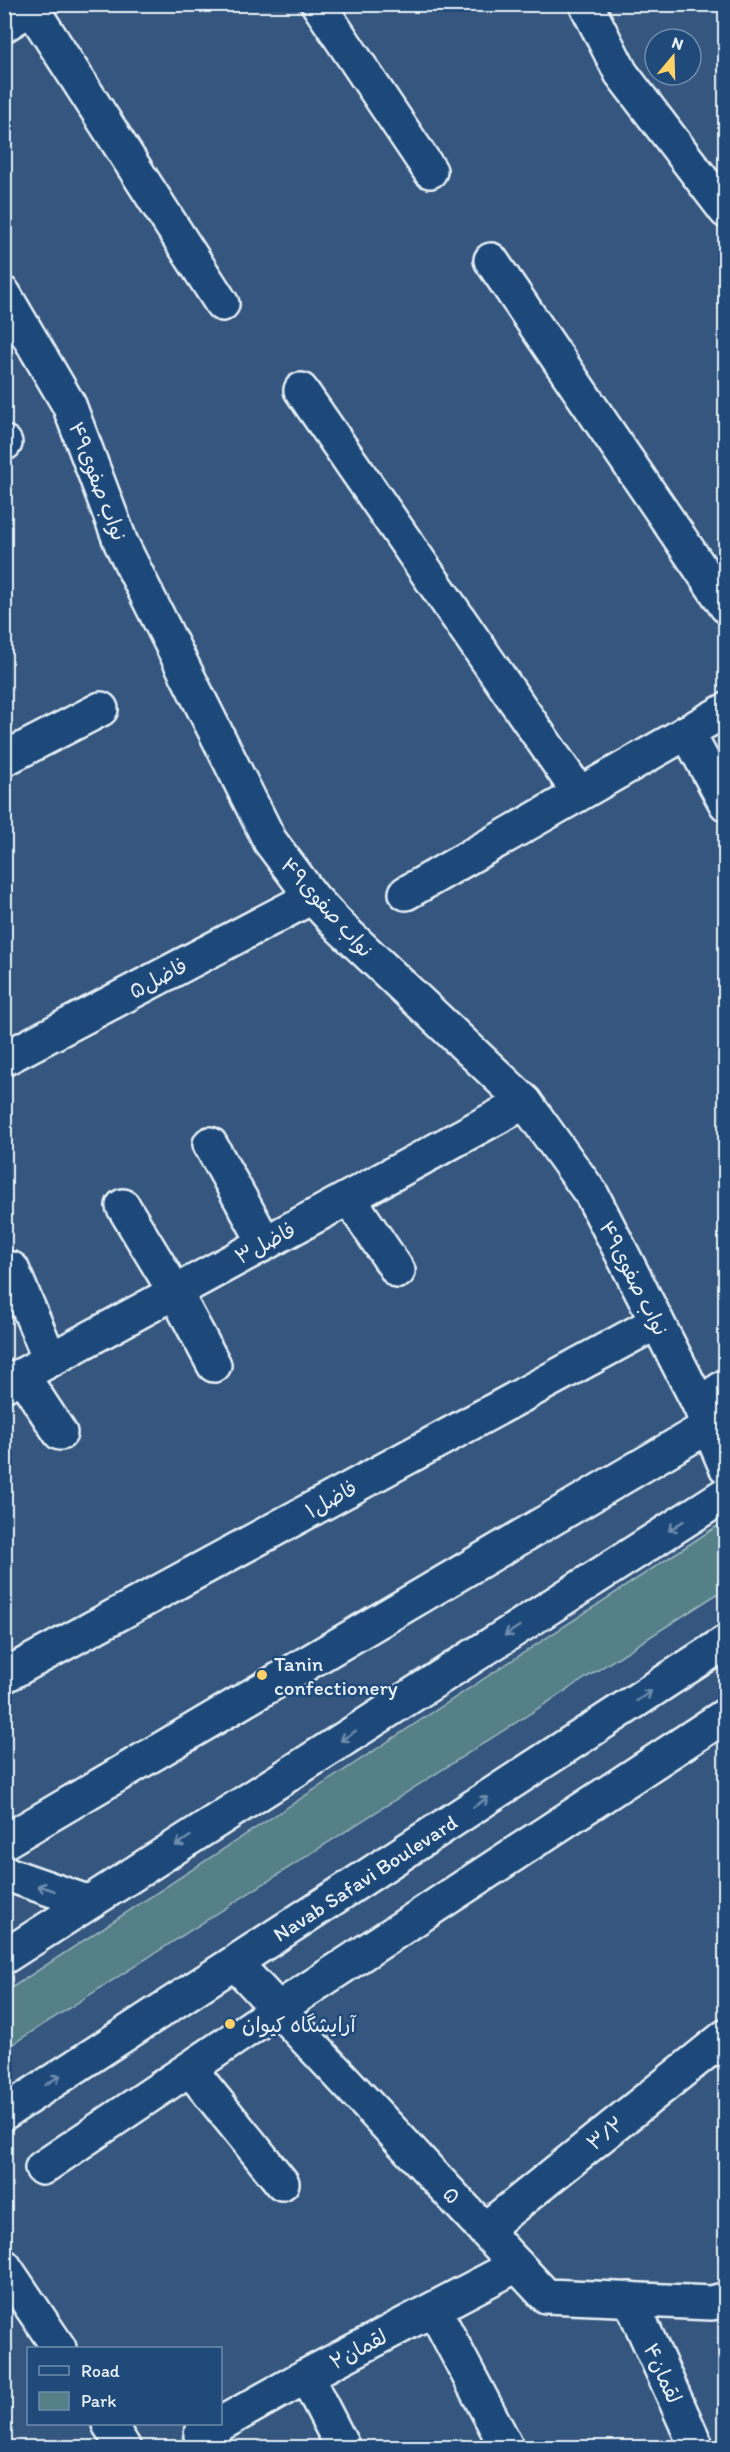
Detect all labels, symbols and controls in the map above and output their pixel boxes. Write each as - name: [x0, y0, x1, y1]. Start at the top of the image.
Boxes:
- north arrow: [643, 27, 703, 87]
- text: N: [670, 33, 686, 54]
- street label: ۴۹نواب صفوی: [63, 418, 132, 544]
- street label: ۴۹نواب صفوی: [275, 852, 378, 963]
- street label: ۵فاضل: [125, 952, 191, 1004]
- street label: ۴۹نواب صفوی: [593, 1216, 674, 1340]
- street label: ۳فاضل: [231, 1217, 299, 1269]
- street label: ۱فاضل: [301, 1475, 361, 1523]
- one-way arrow: [668, 1520, 685, 1532]
- one-way arrow: [504, 1625, 521, 1637]
- place label: Tanin confectionery: [274, 1651, 398, 1700]
- marker: Tanin confectionery: [255, 1668, 269, 1682]
- one-way arrow: [635, 1689, 652, 1701]
- one-way arrow: [340, 1730, 357, 1742]
- one-way arrow: [472, 1796, 488, 1808]
- street label: Navab Safavi Boulevard: [268, 1809, 462, 1947]
- one-way arrow: [175, 1834, 192, 1847]
- one-way arrow: [37, 1881, 56, 1892]
- place label: آرایشگاه کیوان: [242, 2012, 357, 2038]
- marker: آرایشگاه کیوان: [223, 2017, 237, 2031]
- one-way arrow: [44, 2074, 61, 2086]
- street label: ۳/۲: [581, 2111, 629, 2155]
- street label: ۵: [438, 2181, 466, 2209]
- street label: ۲لقمان: [325, 2324, 391, 2374]
- street label: لقمان۴: [639, 2339, 687, 2407]
- legend: [27, 2347, 222, 2425]
- text: Road: [81, 2360, 120, 2382]
- text: Park: [81, 2390, 116, 2412]

